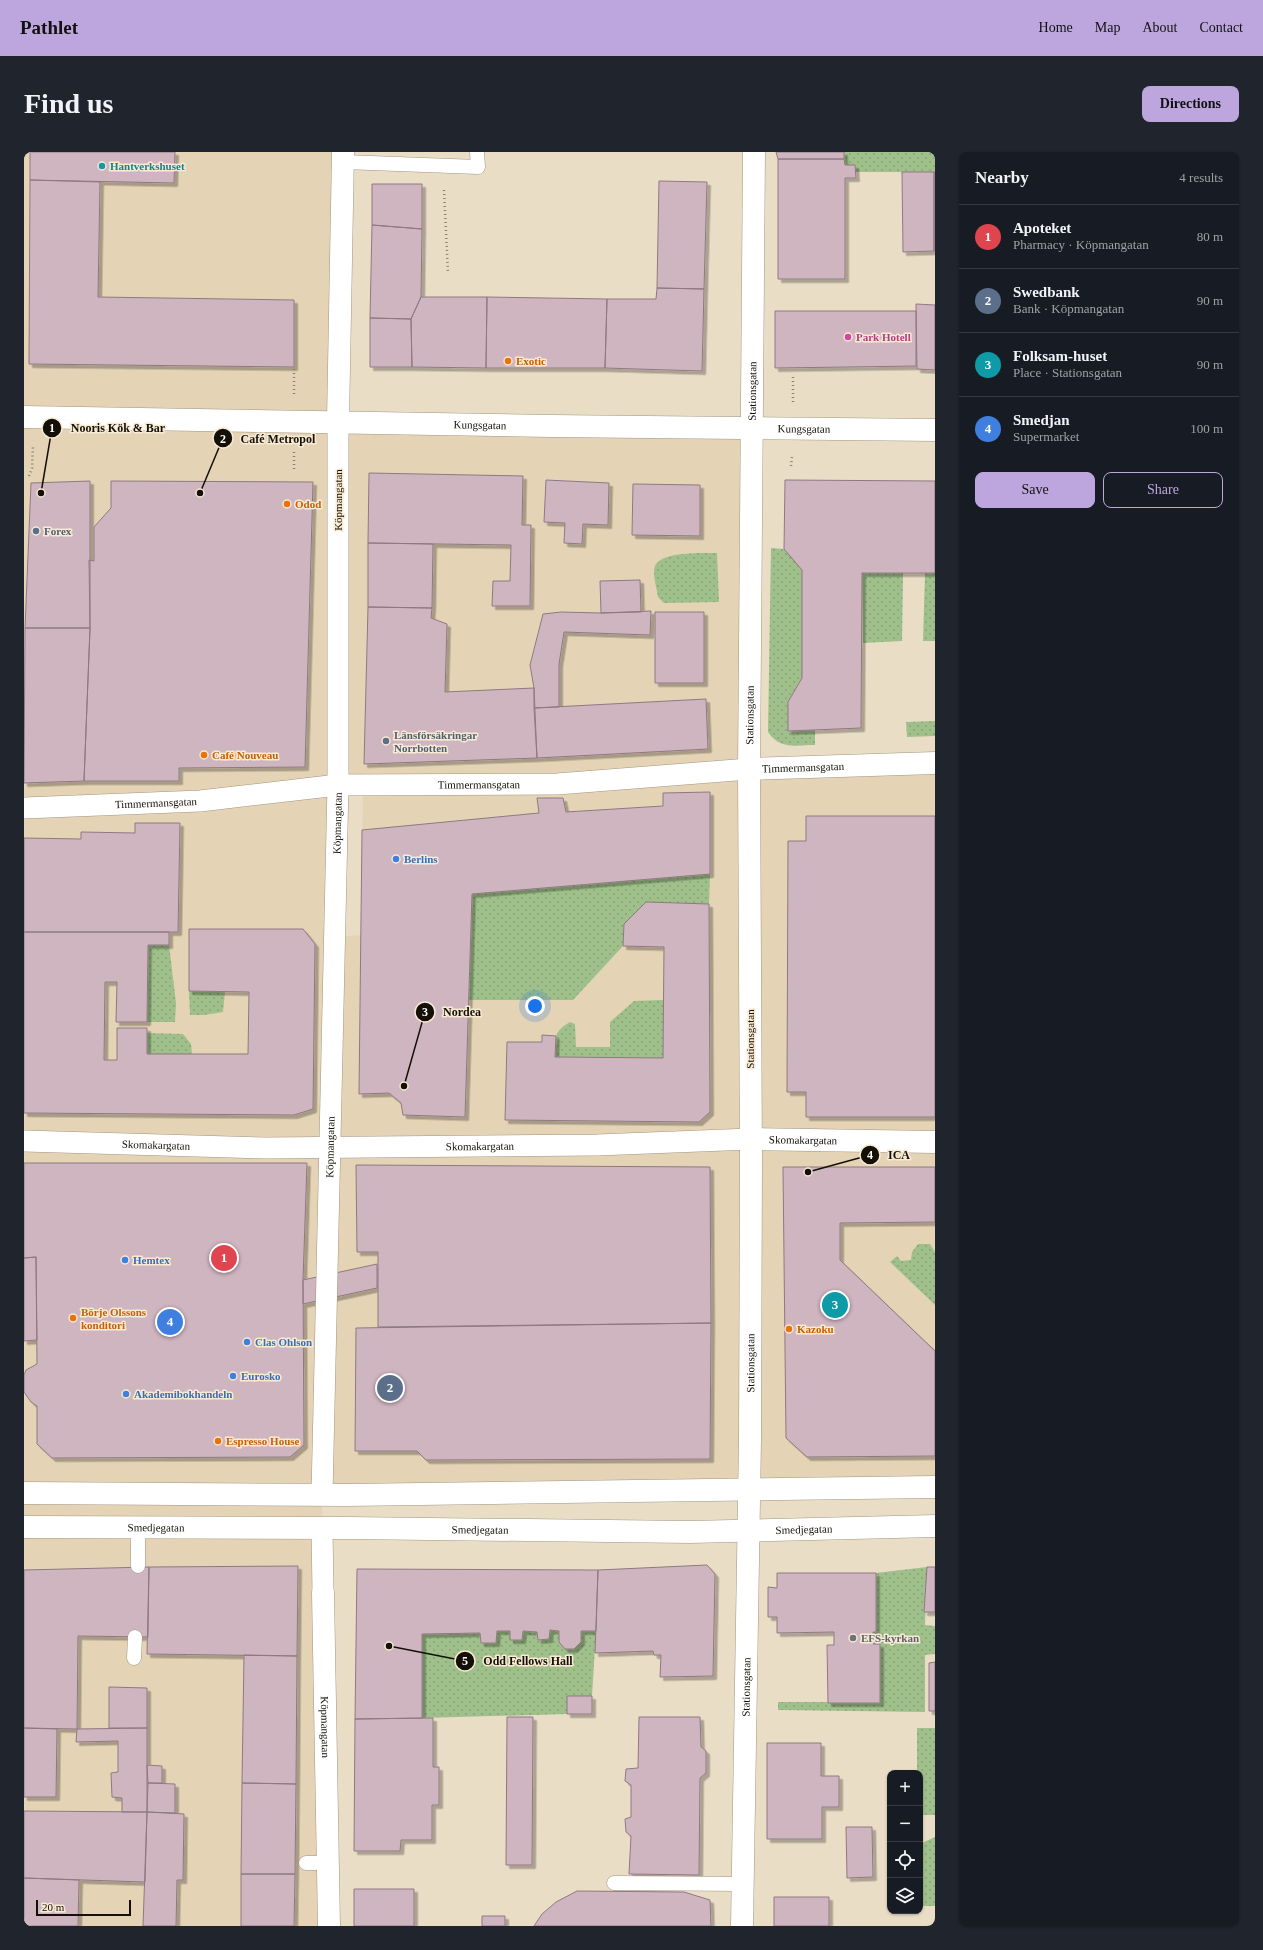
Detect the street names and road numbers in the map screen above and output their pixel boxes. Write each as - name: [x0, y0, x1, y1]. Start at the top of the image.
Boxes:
- street label: Stationsgatan: [746, 361, 758, 421]
- street label: Kungsgatan: [454, 418, 507, 431]
- street label: Kungsgatan: [778, 422, 831, 435]
- street label: Köpmangatan: [332, 469, 344, 531]
- street label: Stationsgatan: [743, 685, 756, 745]
- street label: Timmermansgatan: [762, 760, 845, 775]
- street label: Timmermansgatan: [438, 778, 521, 791]
- street label: Köpmangatan: [330, 792, 344, 854]
- street label: Timmermansgatan: [115, 795, 198, 810]
- street label: Stationsgatan: [744, 1009, 756, 1069]
- street label: Köpmangatan: [323, 1116, 337, 1178]
- street label: Skomakargatan: [769, 1133, 838, 1146]
- street label: Skomakargatan: [122, 1138, 191, 1152]
- street label: Skomakargatan: [446, 1140, 515, 1152]
- street label: Stationsgatan: [744, 1333, 756, 1393]
- street label: Smedjegatan: [128, 1521, 185, 1533]
- street label: Smedjegatan: [451, 1523, 509, 1536]
- street label: Smedjegatan: [775, 1523, 833, 1536]
- street label: Stationsgatan: [739, 1657, 752, 1717]
- street label: Köpmangatan: [319, 1696, 332, 1758]

